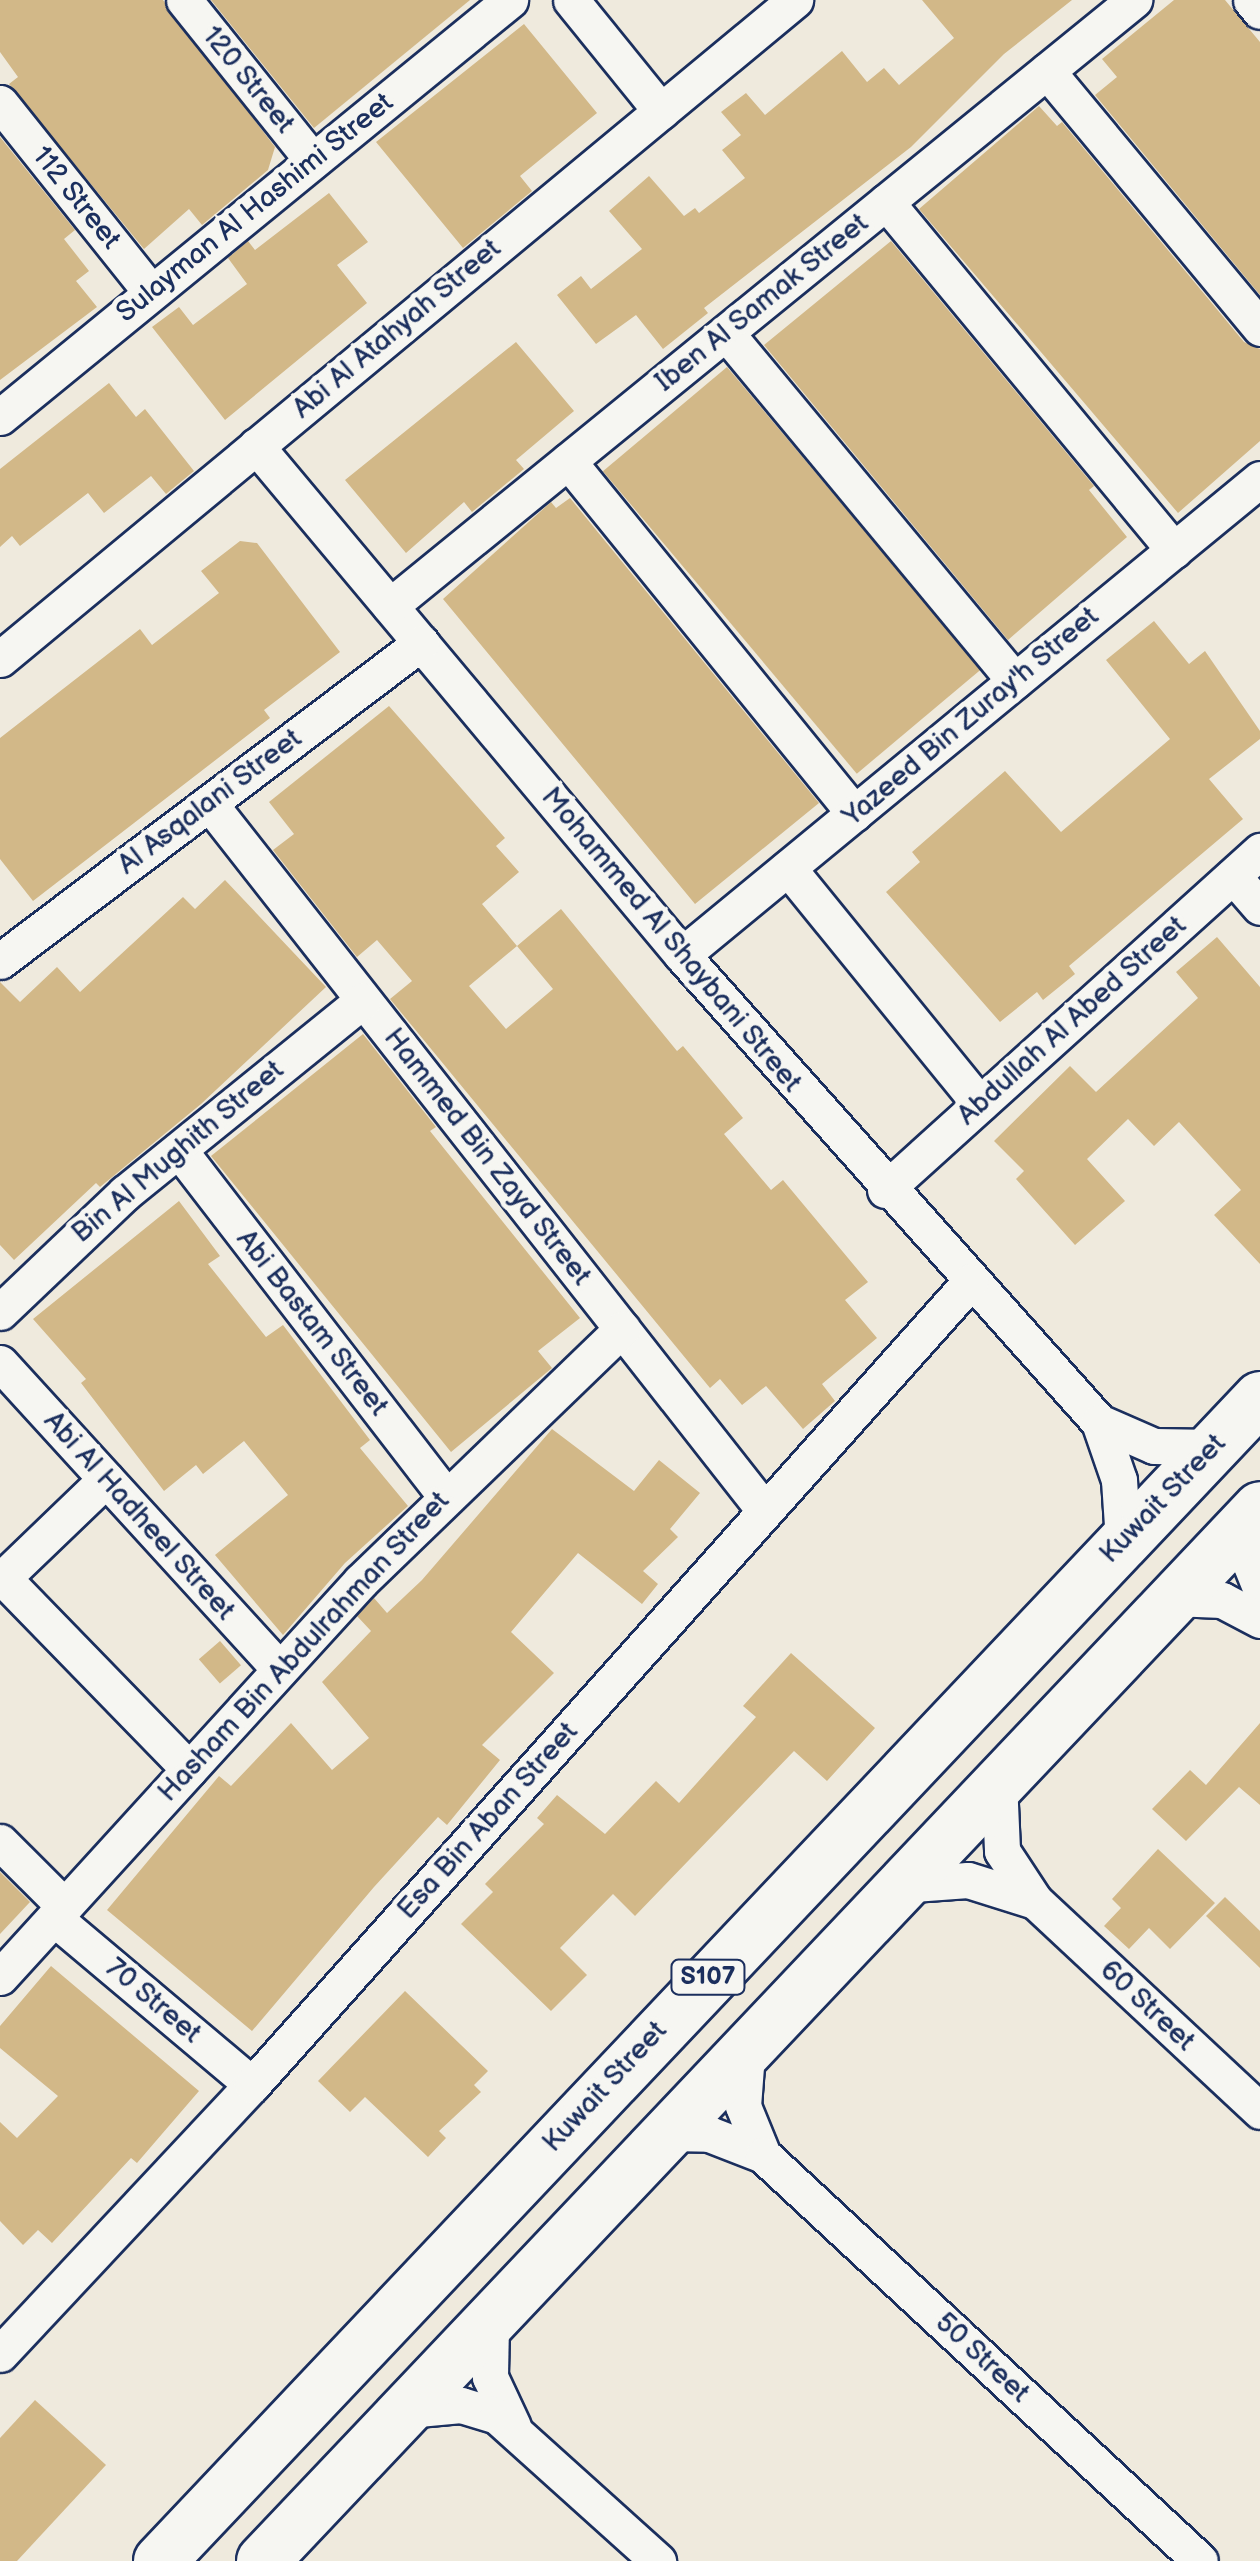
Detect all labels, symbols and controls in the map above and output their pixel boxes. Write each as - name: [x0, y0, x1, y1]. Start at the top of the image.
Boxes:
- street label: 120 Street: [195, 20, 301, 140]
- street label: Sulayman Al Hashimi Street: [110, 86, 400, 330]
- street label: 112 Street: [24, 140, 128, 256]
- street label: Iben Al Samak Street: [648, 206, 876, 400]
- street label: Abi Al Atahyah Street: [286, 232, 508, 426]
- street label: Yazeed Bin Zuray'h Street: [836, 600, 1106, 834]
- street label: Al Asqalani Street: [111, 722, 309, 882]
- street label: Mohammed Al Shaybani Street: [533, 781, 809, 1099]
- street label: Abdullah Al Abed Street: [951, 909, 1193, 1133]
- street label: Hammed Bin Zayd Street: [376, 1022, 598, 1292]
- street label: Bin Al Mughith Street: [65, 1053, 291, 1251]
- street label: Abi Bastam Street: [229, 1223, 395, 1423]
- street label: Abi Al Hadheel Street: [36, 1405, 242, 1627]
- street label: Kuwait Street: [1093, 1427, 1233, 1571]
- street label: Hasham Bin Abdulrahman Street: [151, 1485, 457, 1809]
- street label: Esa Bin Aban Street: [391, 1715, 585, 1927]
- street label: 70 Street: [98, 1951, 208, 2051]
- street label: 60 Street: [1092, 1953, 1202, 2059]
- road number: S107: [668, 1957, 748, 1997]
- street label: Kuwait Street: [536, 2014, 674, 2160]
- street label: 50 Street: [928, 2306, 1036, 2410]

